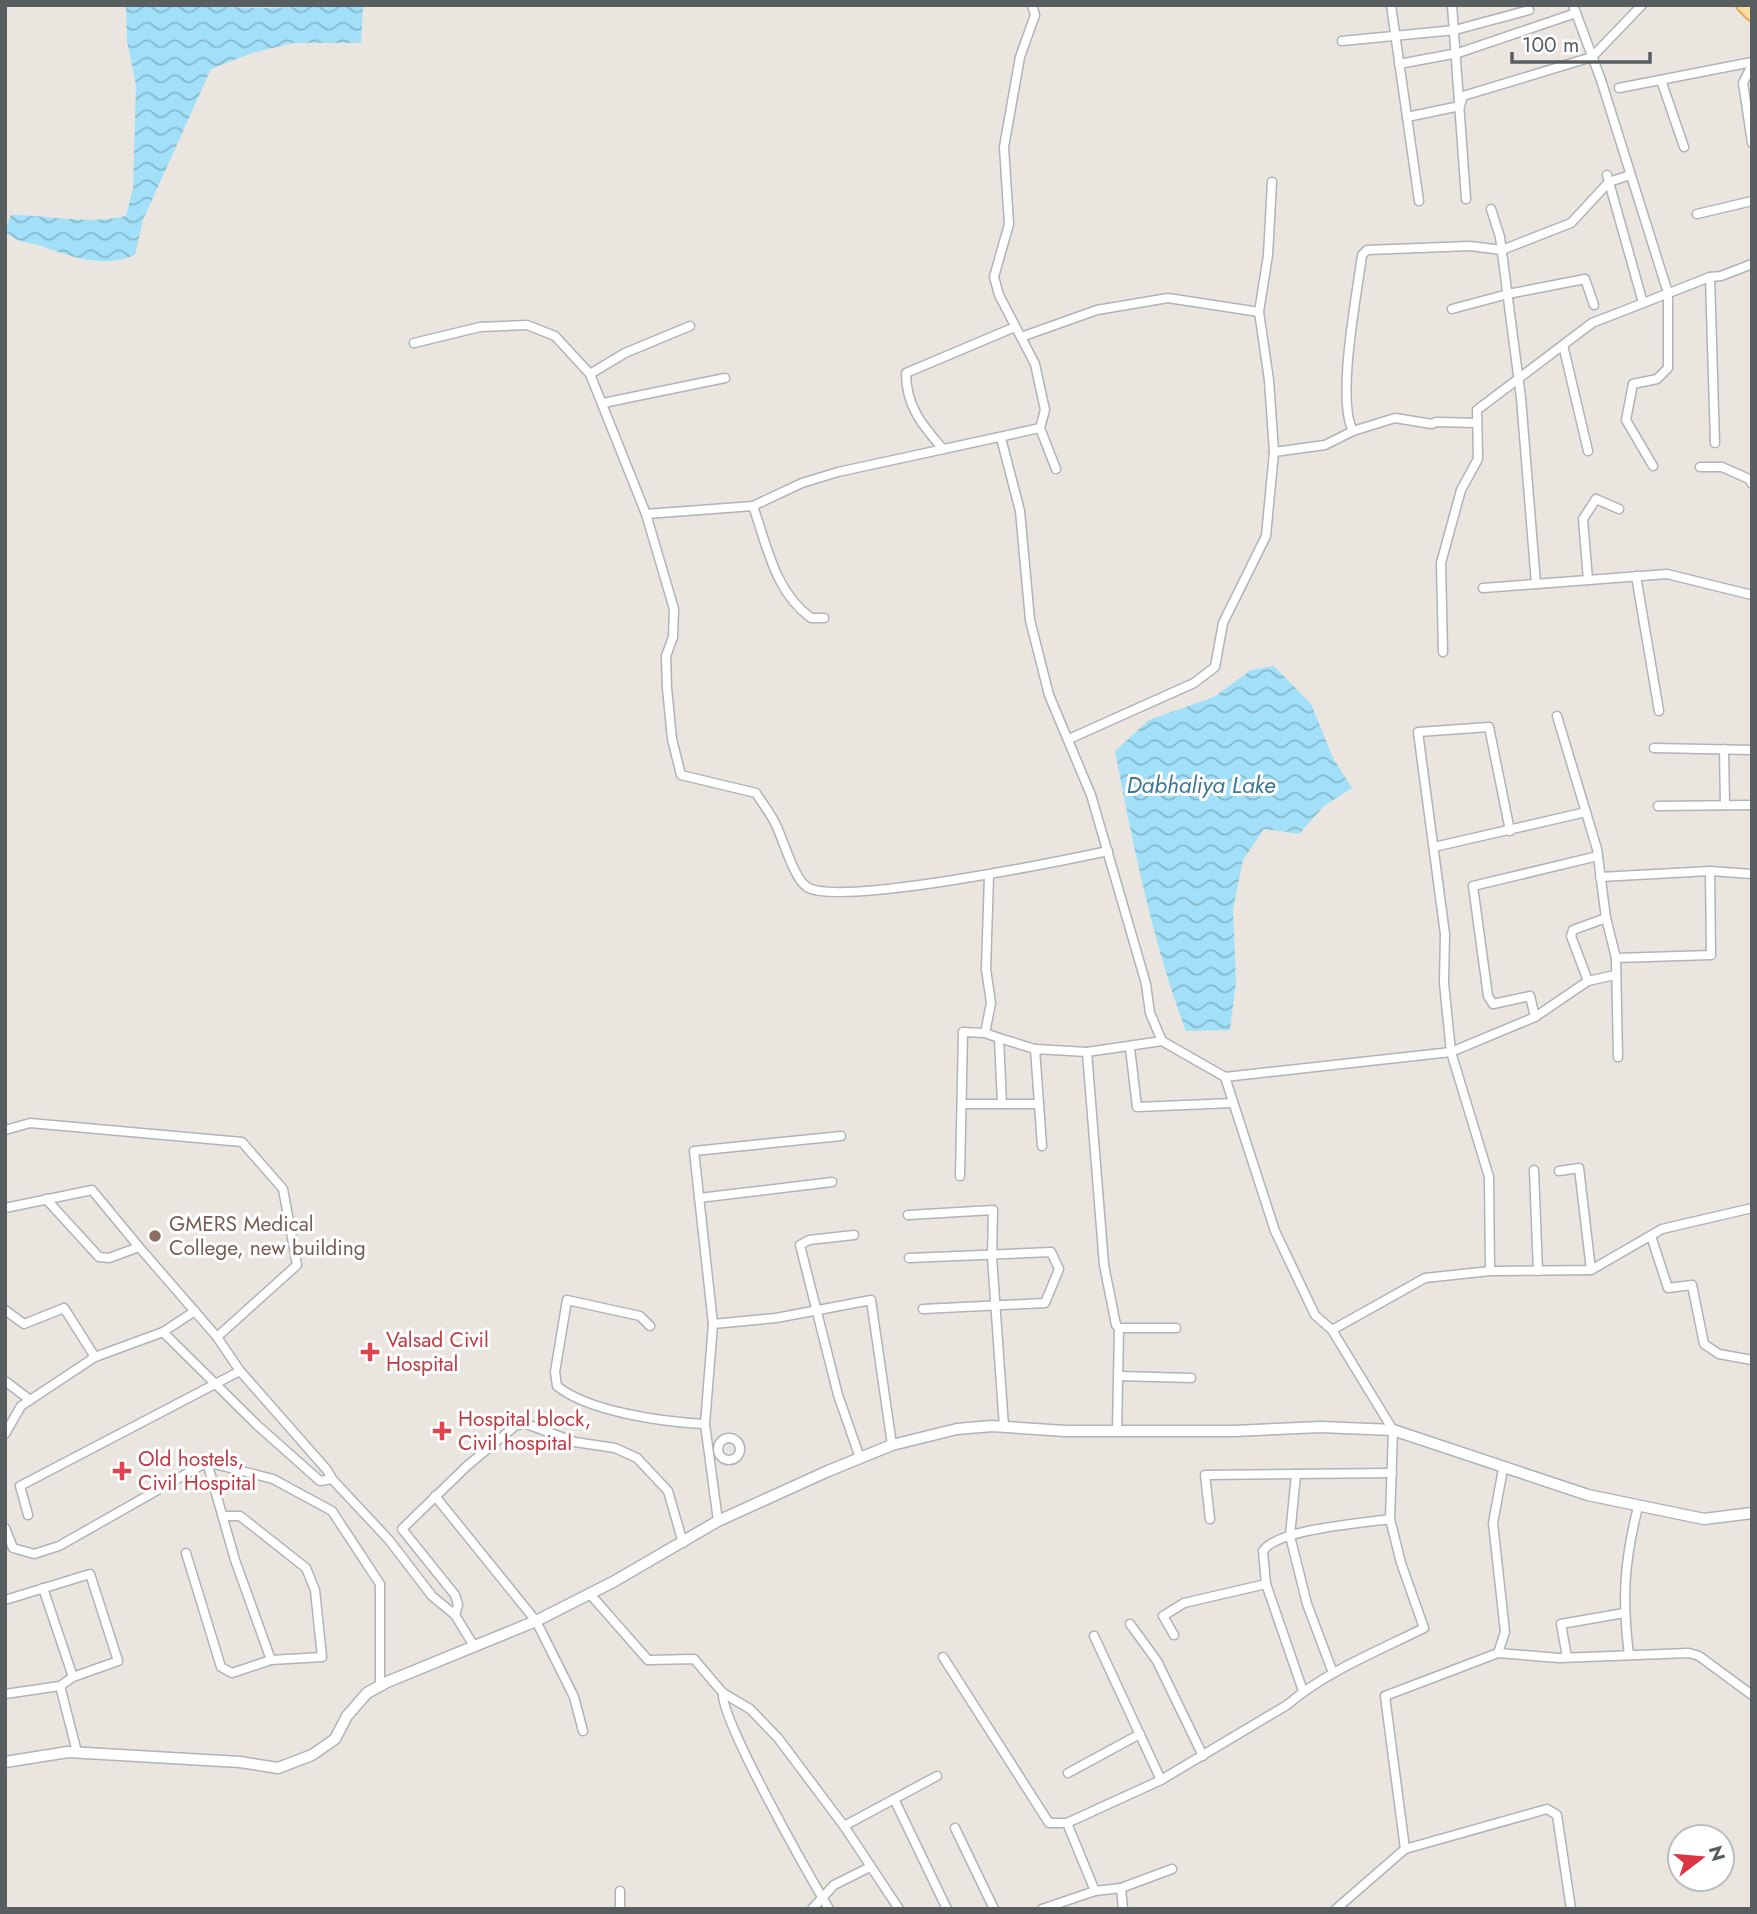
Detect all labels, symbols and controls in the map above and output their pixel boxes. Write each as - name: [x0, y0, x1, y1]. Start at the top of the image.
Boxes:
- scale bar: [1512, 21, 1650, 65]
- text: 100 m: [1522, 30, 1579, 60]
- water label: Dabhaliya Lake: [1126, 768, 1276, 802]
- place label: GMERS Medical College, new building: [169, 1209, 366, 1263]
- marker: GMERS Medical College, new building: [147, 1228, 163, 1244]
- place label: Valsad Civil Hospital: [386, 1325, 489, 1379]
- marker: Valsad Civil Hospital: [360, 1342, 380, 1362]
- place label: Hospital block, Civil hospital: [458, 1404, 591, 1458]
- marker: Hospital block, Civil hospital: [432, 1421, 452, 1441]
- place label: Old hostels, Civil Hospital: [138, 1444, 256, 1498]
- marker: Old hostels, Civil Hospital: [112, 1461, 132, 1481]
- north arrow: [1666, 1823, 1736, 1893]
- text: N: [1702, 1842, 1732, 1864]

